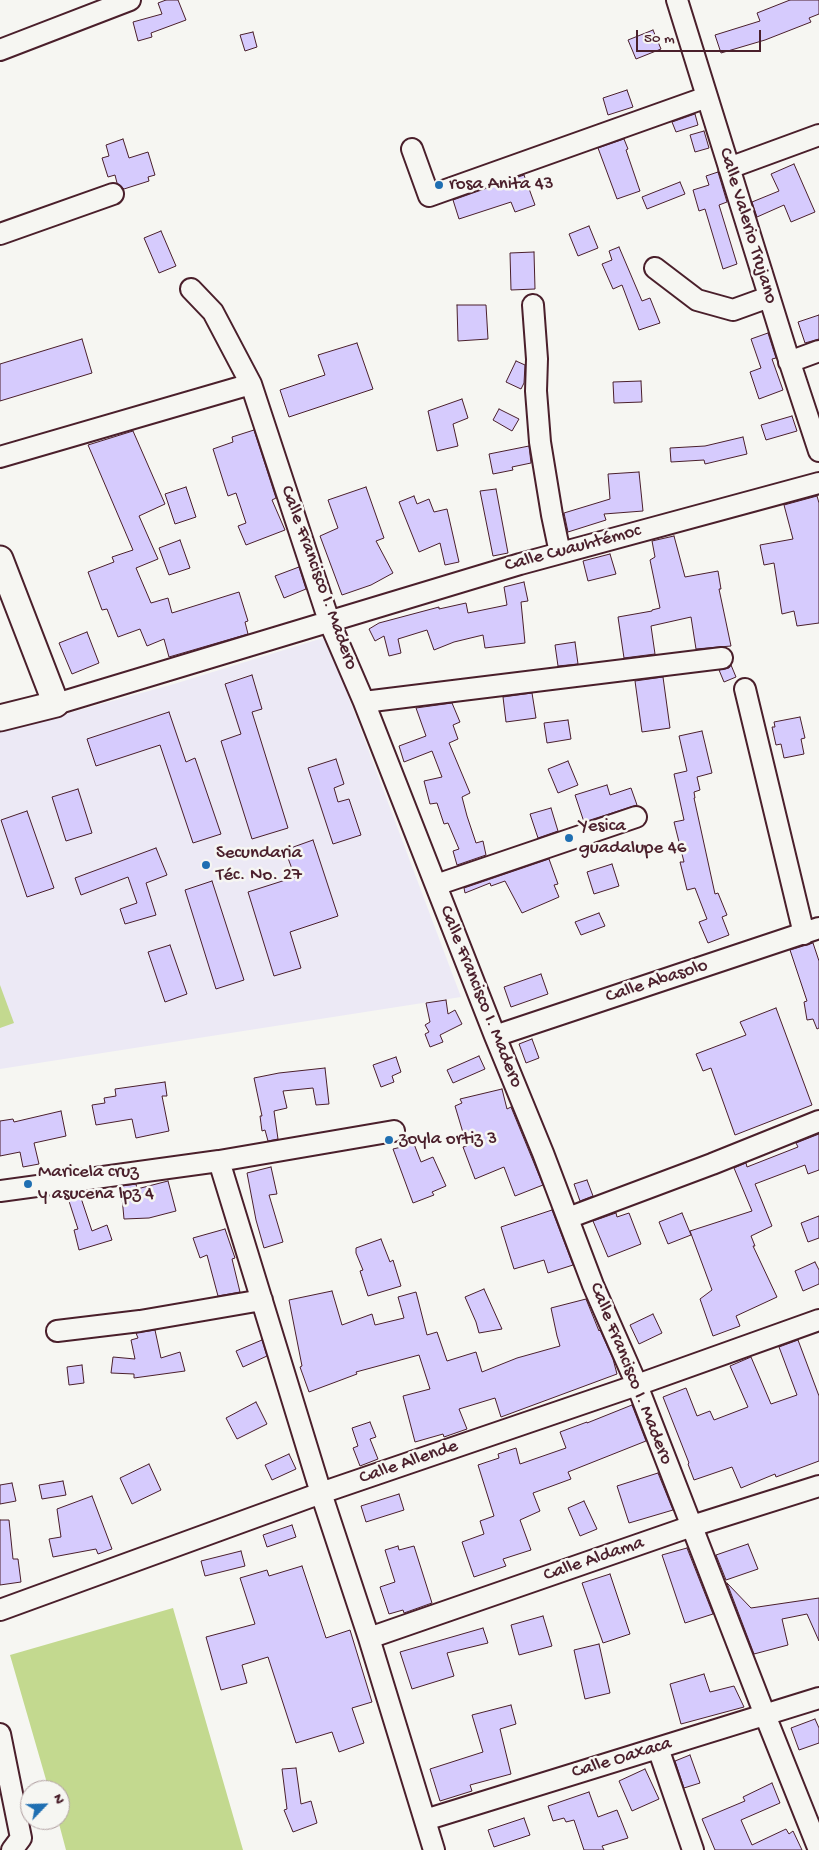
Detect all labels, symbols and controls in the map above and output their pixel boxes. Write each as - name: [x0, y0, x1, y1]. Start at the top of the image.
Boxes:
- scale bar: [639, 20, 764, 52]
- text: 50 m: [644, 30, 675, 48]
- street label: Calle Valerio Trujano: [712, 145, 782, 307]
- place label: rosa Anita 43: [449, 174, 554, 196]
- marker: rosa Anita 43: [433, 179, 445, 191]
- street label: Calle Francisco I. Madero: [274, 483, 362, 673]
- street label: Calle Cuauhtémoc: [503, 520, 643, 578]
- place label: Yesica guadalupe 46: [579, 816, 686, 860]
- marker: Yesica guadalupe 46: [563, 832, 575, 844]
- place label: Secundaria Téc. No. 27: [216, 843, 302, 887]
- marker: Secundaria Téc. No. 27: [200, 859, 212, 871]
- street label: Calle Francisco I. Madero: [433, 903, 527, 1091]
- street label: Calle Abasolo: [603, 955, 711, 1009]
- place label: zoyla ortiz 3: [399, 1129, 497, 1151]
- marker: zoyla ortiz 3: [383, 1134, 395, 1146]
- place label: Maricela cruz y asucena lpz 4: [38, 1162, 154, 1206]
- marker: Maricela cruz y asucena lpz 4: [22, 1178, 34, 1190]
- street label: Calle Francisco I. Madero: [583, 1280, 677, 1468]
- street label: Calle Allende: [357, 1435, 461, 1491]
- street label: Calle Aldama: [541, 1532, 647, 1588]
- street label: Calle Oaxaca: [569, 1733, 675, 1785]
- north arrow: [20, 1780, 70, 1830]
- text: N: [49, 1791, 68, 1807]

